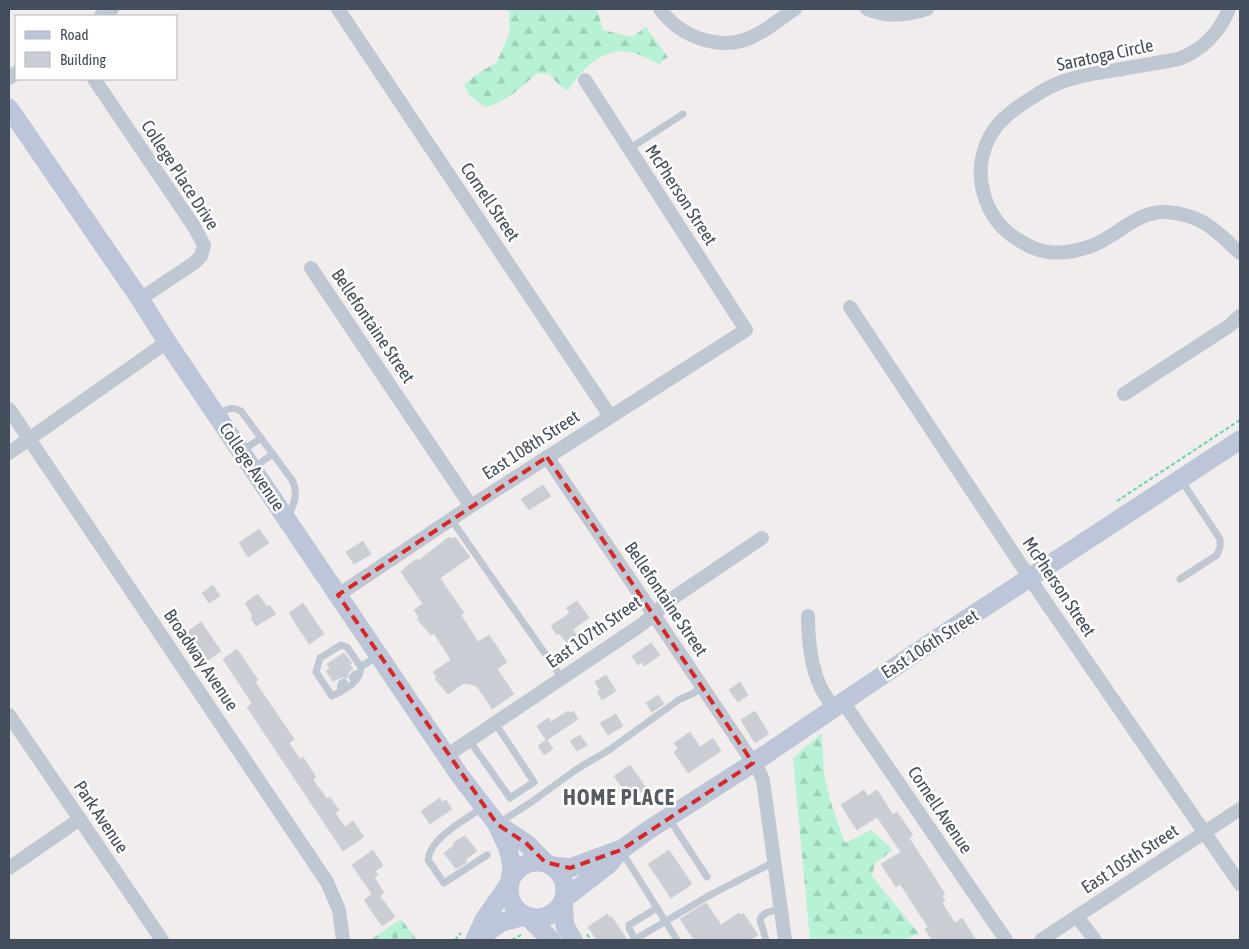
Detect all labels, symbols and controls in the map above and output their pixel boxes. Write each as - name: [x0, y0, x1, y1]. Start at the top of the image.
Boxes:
- legend: [15, 15, 178, 80]
- text: Road: [60, 26, 89, 43]
- street label: Saratoga Circle: [1055, 34, 1155, 75]
- text: Building: [60, 51, 106, 68]
- street label: College Place Drive: [137, 116, 224, 233]
- street label: McPherson Street: [641, 141, 722, 249]
- street label: Cornell Street: [456, 158, 524, 245]
- street label: Bellefontaine Street: [328, 265, 419, 387]
- street label: East 108th Street: [478, 405, 583, 484]
- street label: College Avenue: [215, 419, 290, 515]
- street label: McPherson Street: [1018, 533, 1100, 640]
- street label: Bellefontaine Street: [621, 538, 712, 660]
- street label: East 107th Street: [542, 591, 645, 672]
- street label: East 106th Street: [877, 604, 982, 683]
- street label: Broadway Avenue: [160, 605, 243, 714]
- street label: Cornell Avenue: [904, 762, 977, 857]
- street label: Park Avenue: [70, 777, 133, 857]
- district label: HOME PLACE: [563, 784, 675, 810]
- street label: East 105th Street: [1077, 819, 1182, 898]

